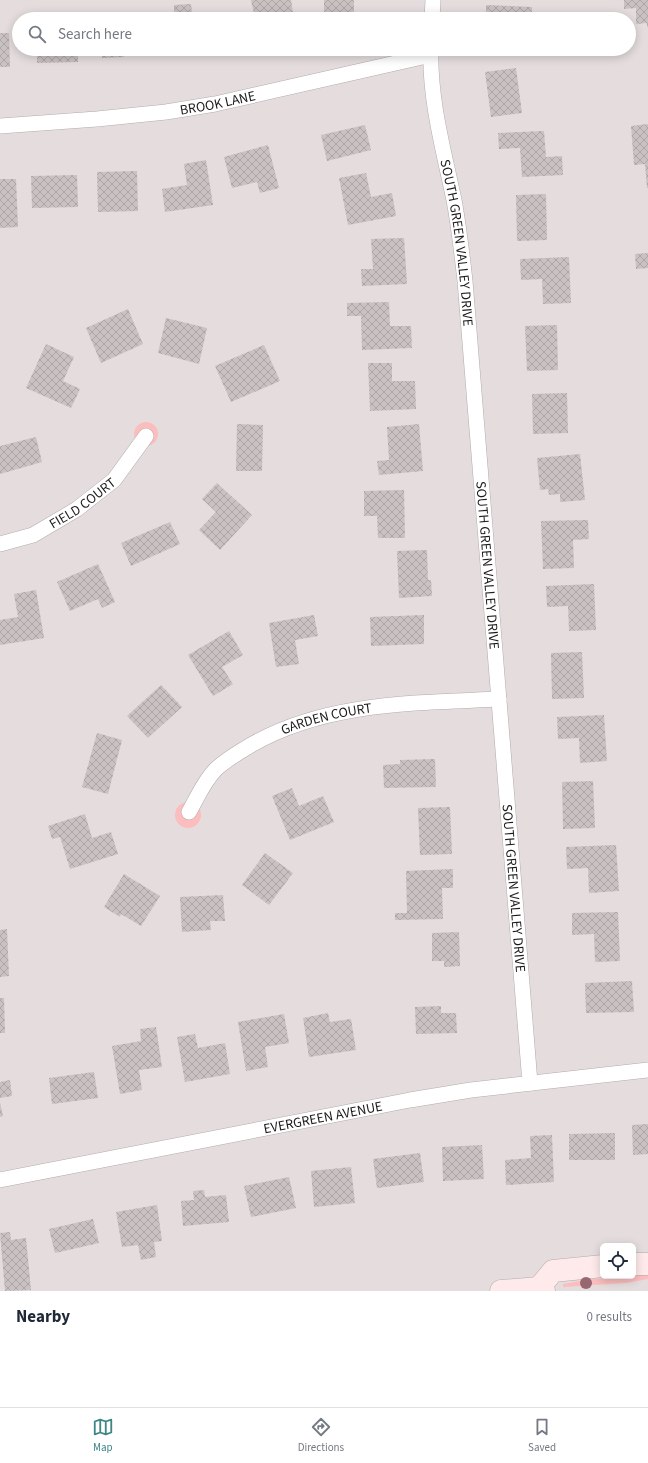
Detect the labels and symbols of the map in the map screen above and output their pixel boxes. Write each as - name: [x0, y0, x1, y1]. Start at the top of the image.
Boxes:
- street label: BROOK LANE: [178, 86, 257, 121]
- street label: SOUTH GREEN VALLEY DRIVE: [434, 158, 478, 327]
- street label: FIELD COURT: [46, 473, 121, 534]
- street label: SOUTH GREEN VALLEY DRIVE: [470, 480, 504, 650]
- street label: GARDEN COURT: [278, 698, 374, 740]
- street label: SOUTH GREEN VALLEY DRIVE: [496, 803, 530, 973]
- street label: EVERGREEN AVENUE: [262, 1097, 384, 1139]

